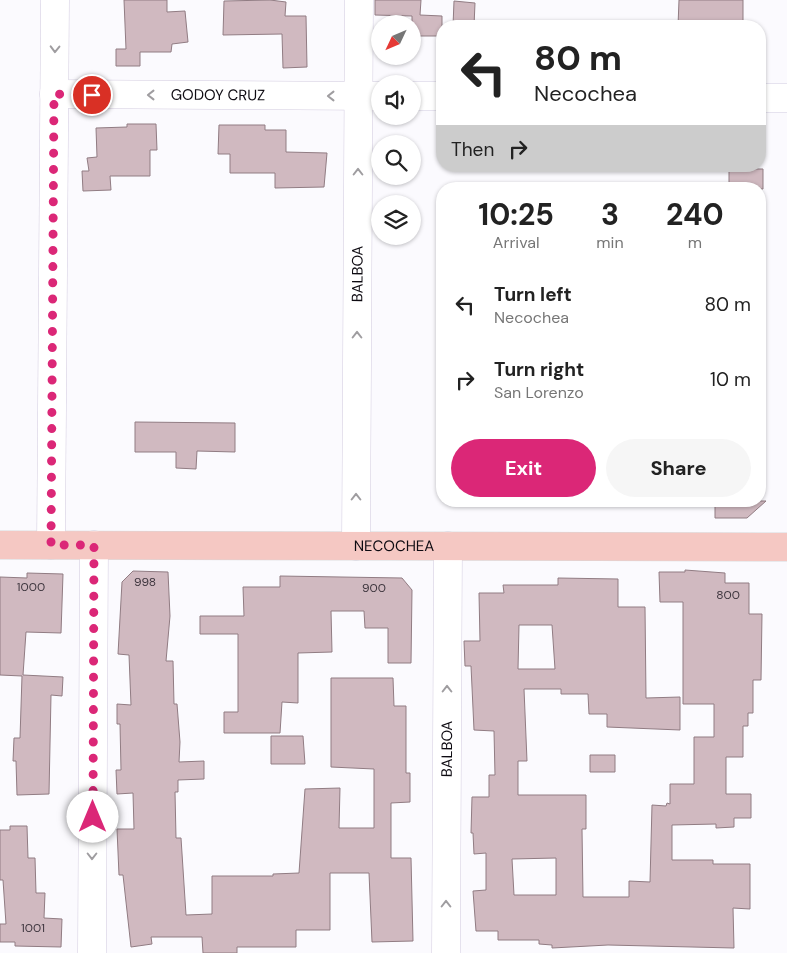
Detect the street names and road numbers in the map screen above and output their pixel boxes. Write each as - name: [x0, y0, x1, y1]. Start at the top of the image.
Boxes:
- street label: GODOY CRUZ: [171, 85, 265, 105]
- street label: BALBOA: [347, 246, 368, 302]
- street label: NECOCHEA: [354, 536, 434, 556]
- street label: BALBOA: [437, 721, 457, 777]

